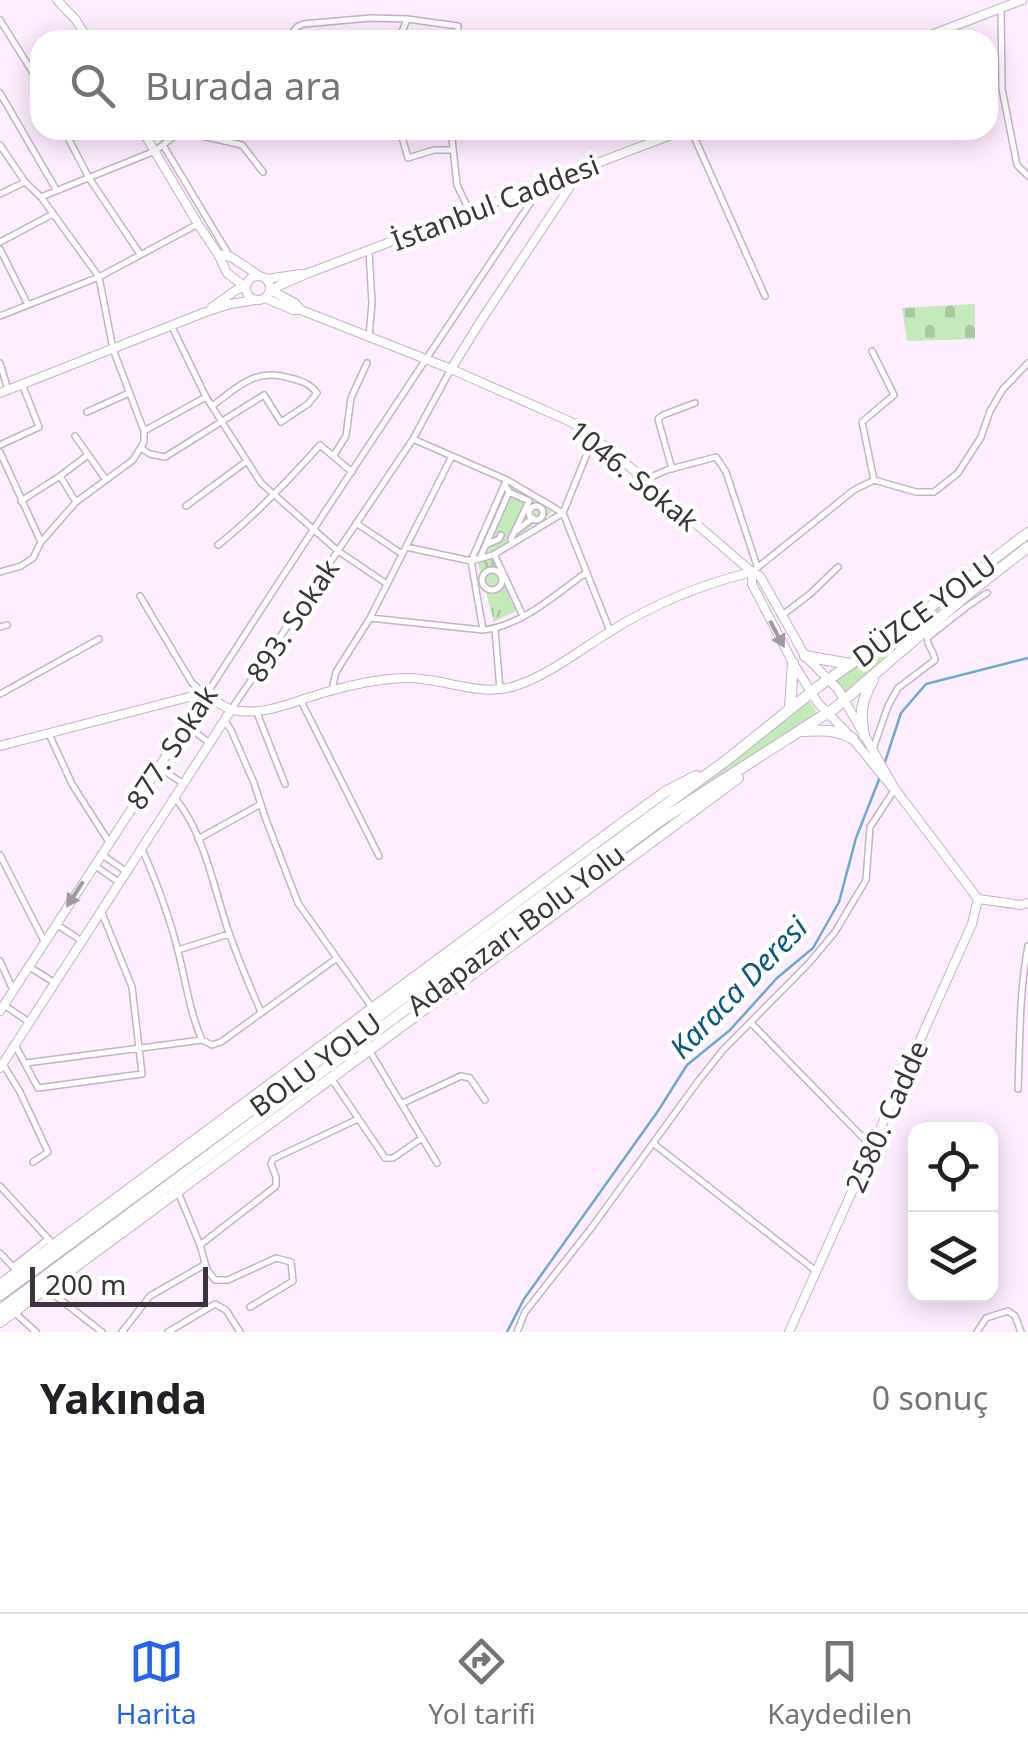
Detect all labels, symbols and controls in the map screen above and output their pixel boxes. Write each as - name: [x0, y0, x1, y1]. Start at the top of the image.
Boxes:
- search box: [30, 30, 998, 140]
- icon: search: [65, 58, 120, 113]
- text: Burada ara: [145, 59, 342, 111]
- street label: İstanbul Caddesi: [386, 145, 604, 259]
- street label: 1046. Sokak: [561, 411, 707, 539]
- street label: DÜZCE YOLU: [844, 545, 1004, 675]
- street label: 893. Sokak: [237, 551, 347, 689]
- one-way arrow: [768, 619, 785, 648]
- street label: 877. Sokak: [117, 678, 225, 816]
- street label: Adapazarı-Bolu Yolu: [398, 835, 632, 1023]
- one-way arrow: [67, 880, 85, 907]
- water label: Karaca Deresi: [660, 906, 817, 1067]
- street label: BOLU YOLU: [241, 1003, 389, 1125]
- street label: 2580. Cadde: [836, 1034, 936, 1198]
- map controls: [908, 1122, 998, 1302]
- button: locate: [908, 1122, 998, 1212]
- button: layers: [908, 1212, 998, 1302]
- scale bar: [30, 1262, 208, 1306]
- text: 200 m: [45, 1265, 127, 1303]
- text: Yakında: [40, 1369, 207, 1426]
- text: 0 sonuç: [872, 1376, 988, 1419]
- tab: Harita: [116, 1634, 197, 1732]
- tab: Yol tarifi: [428, 1634, 536, 1732]
- tab: Kaydedilen: [767, 1634, 912, 1732]

